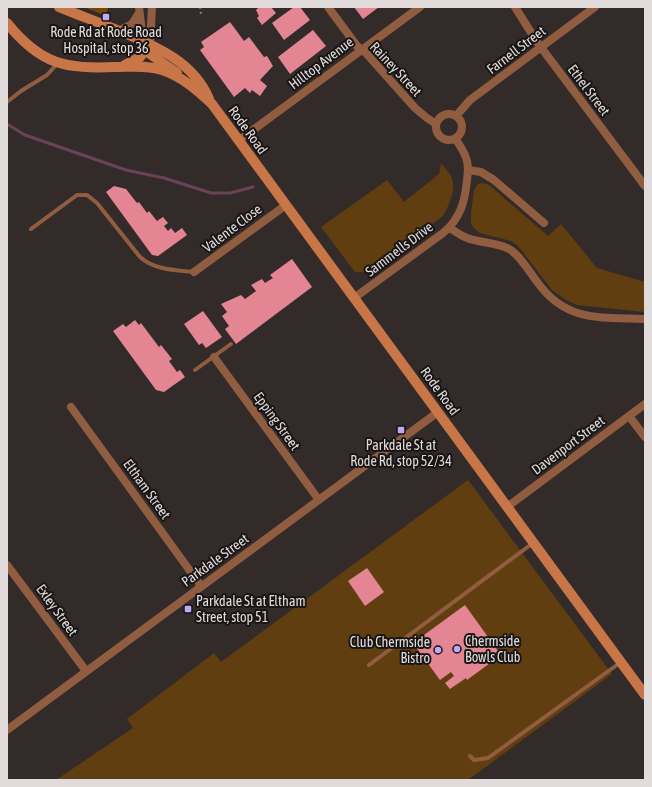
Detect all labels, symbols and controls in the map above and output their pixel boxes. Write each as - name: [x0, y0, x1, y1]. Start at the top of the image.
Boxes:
- marker: Rode Rd at Rode Road Hospital, stop 36: [101, 12, 111, 22]
- street label: Farnell Street: [484, 23, 548, 77]
- place label: Rode Rd at Rode Road Hospital, stop 36: [50, 24, 162, 56]
- street label: Hilltop Avenue: [286, 34, 356, 92]
- street label: Rainey Street: [367, 39, 425, 99]
- street label: Ethel Street: [565, 61, 613, 119]
- street label: Rode Road: [225, 103, 271, 157]
- street label: Valente Close: [199, 201, 265, 255]
- street label: Sammells Drive: [362, 218, 436, 280]
- street label: Rode Road: [417, 364, 463, 418]
- street label: Epping Street: [251, 389, 303, 453]
- street label: Davenport Street: [528, 412, 608, 478]
- marker: Parkdale St at Rode Rd, stop 52/34: [396, 425, 406, 435]
- place label: Parkdale St at Rode Rd, stop 52/34: [350, 437, 452, 469]
- street label: Eltham Street: [120, 456, 174, 522]
- street label: Parkdale Street: [178, 530, 252, 590]
- street label: Exley Street: [33, 581, 81, 639]
- place label: Parkdale St at Eltham Street, stop 51: [196, 593, 305, 625]
- marker: Parkdale St at Eltham Street, stop 51: [183, 604, 193, 614]
- place label: Chermside Bowls Club: [465, 633, 521, 665]
- place label: Club Chermside Bistro: [350, 634, 430, 666]
- marker: Chermside Bowls Club: [452, 644, 462, 654]
- marker: Club Chermside Bistro: [433, 645, 443, 655]

